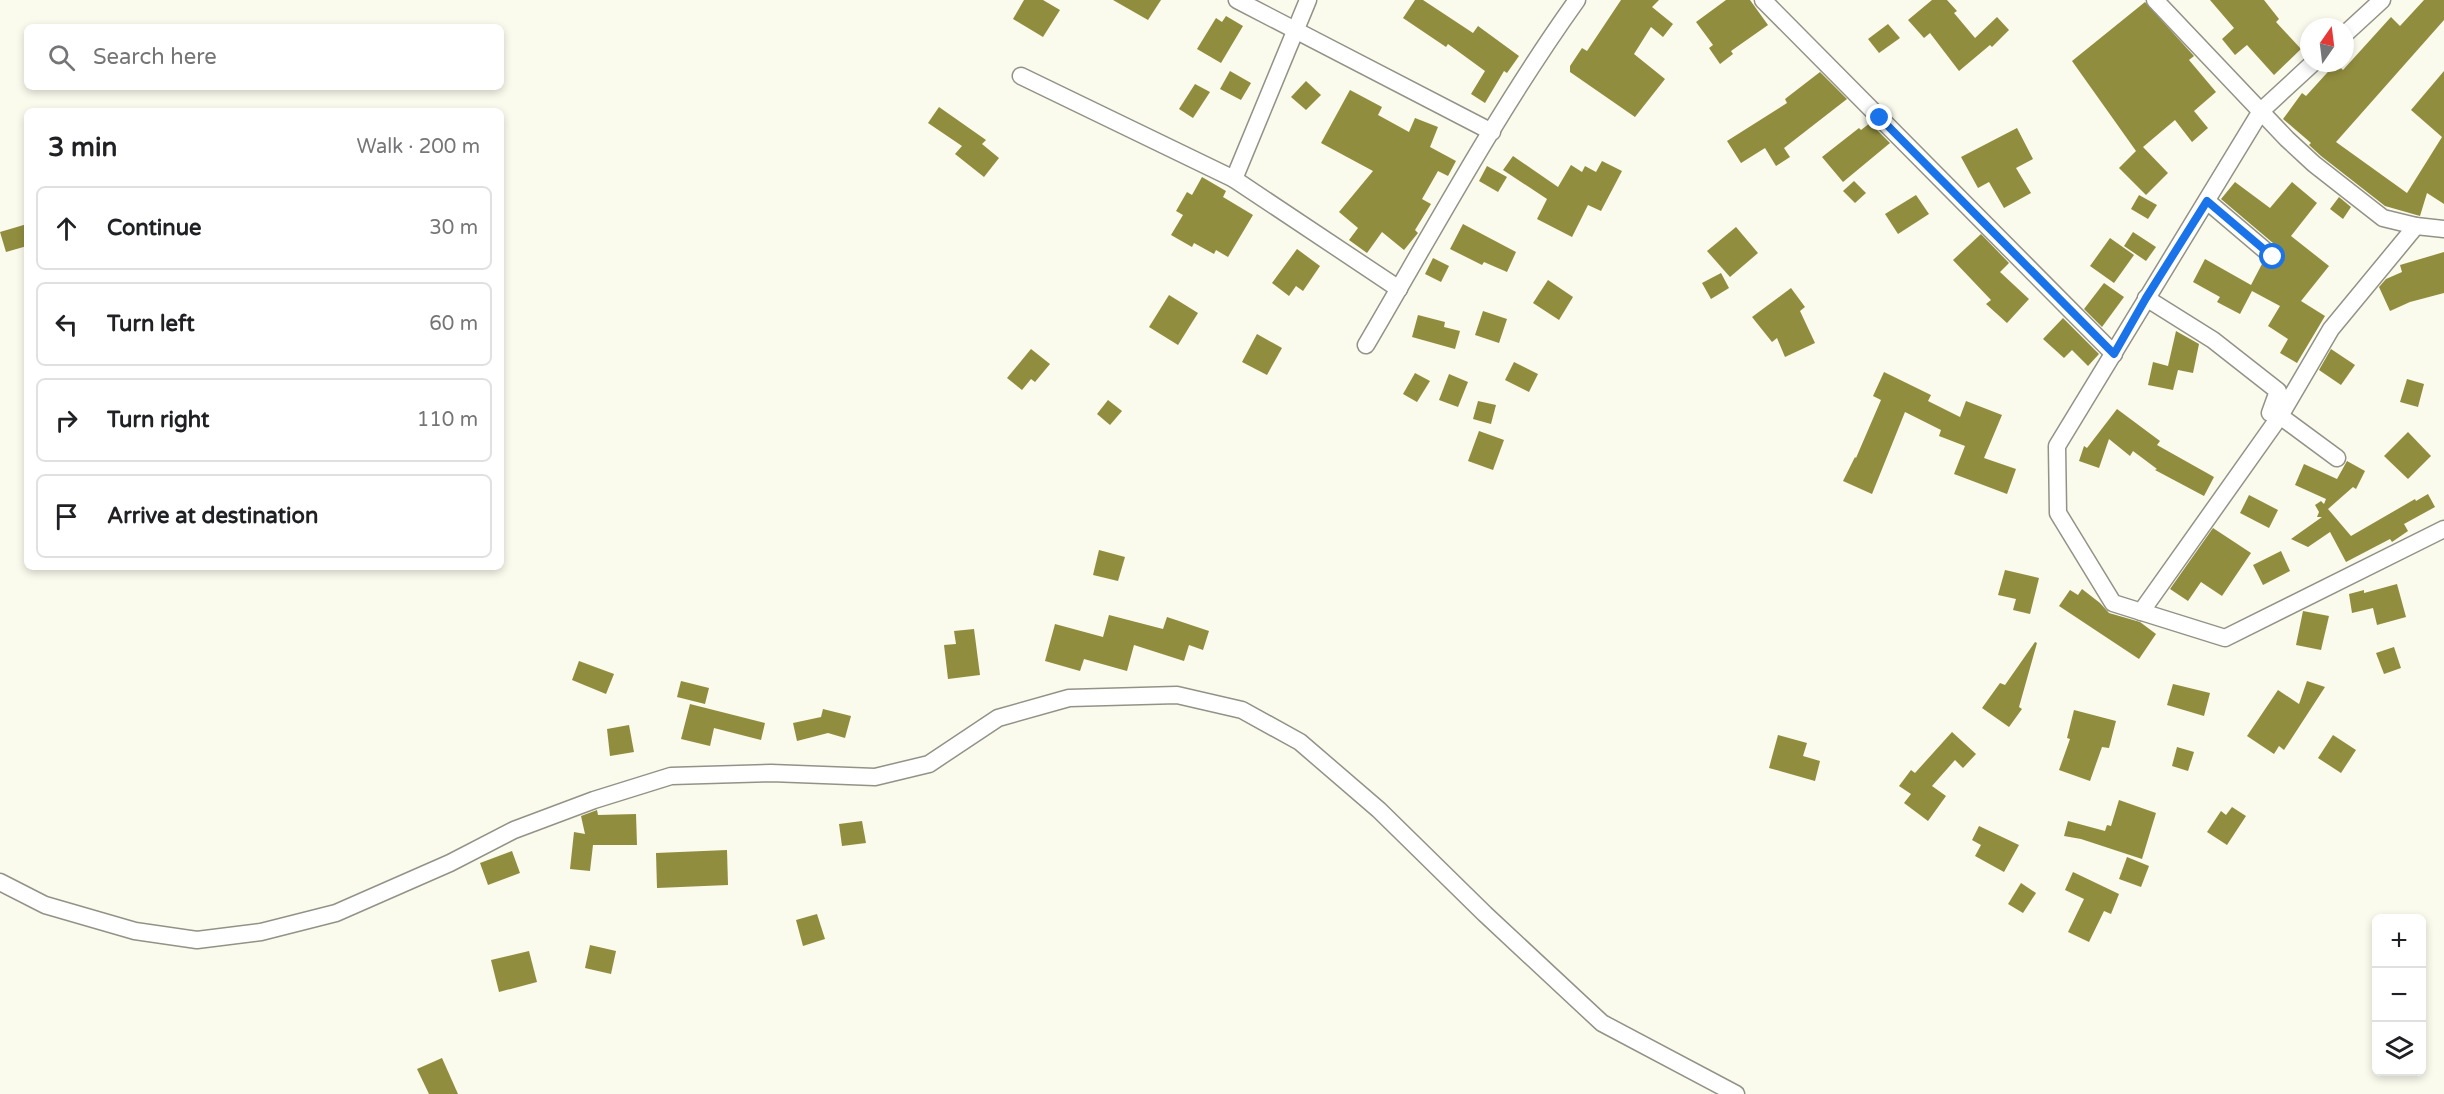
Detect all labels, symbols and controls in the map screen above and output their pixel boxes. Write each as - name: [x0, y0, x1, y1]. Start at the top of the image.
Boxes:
- north arrow: [2300, 18, 2354, 72]
- search box: [24, 24, 504, 90]
- icon: search: [45, 41, 78, 74]
- text: Search here: [93, 44, 217, 70]
- route end: [1866, 104, 1892, 130]
- text: 3 min: [48, 132, 117, 163]
- text: Walk · 200 m: [357, 135, 480, 159]
- icon: ahead: [50, 212, 83, 245]
- text: Continue: [107, 215, 202, 241]
- text: 30 m: [429, 216, 478, 240]
- route start: [2259, 243, 2285, 269]
- icon: left: [50, 308, 83, 341]
- text: Turn left: [107, 311, 195, 337]
- text: 60 m: [429, 312, 478, 336]
- icon: right: [50, 404, 83, 437]
- text: Turn right: [107, 407, 209, 433]
- text: 110 m: [417, 408, 478, 432]
- icon: arrive: [50, 500, 83, 533]
- text: Arrive at destination: [107, 503, 318, 529]
- map controls: [2372, 914, 2426, 1076]
- button: +: [2372, 914, 2426, 968]
- button: −: [2372, 968, 2426, 1022]
- button: layers: [2372, 1022, 2426, 1076]

